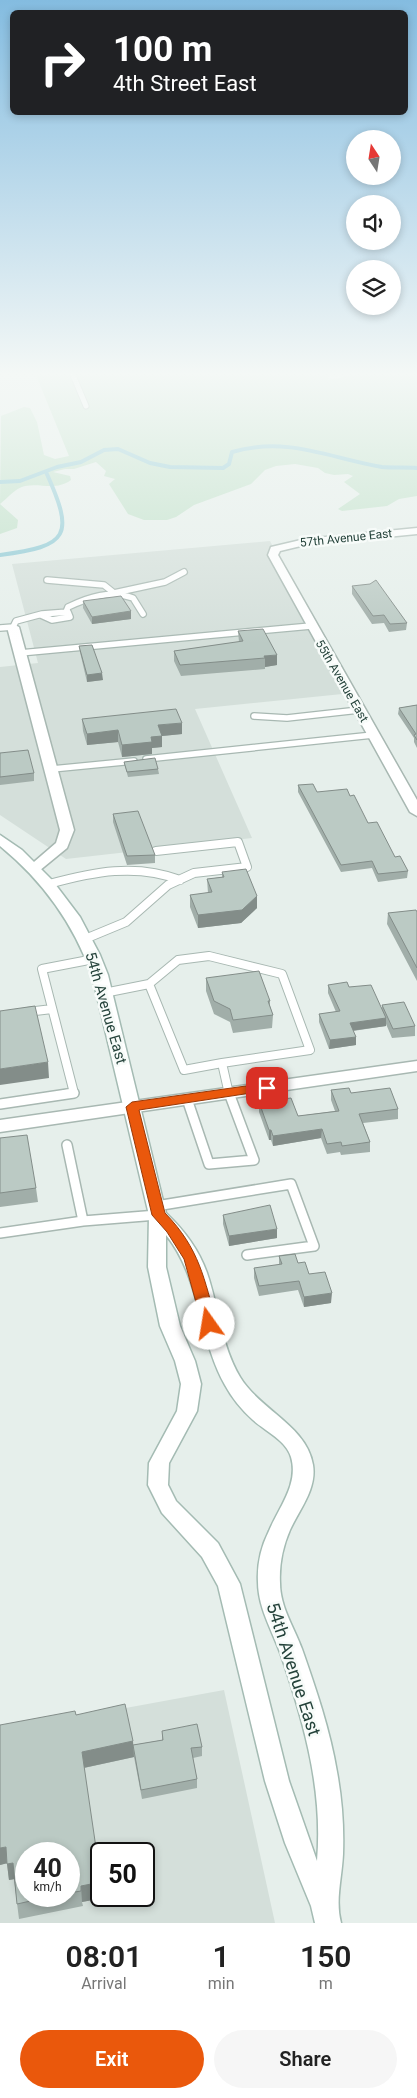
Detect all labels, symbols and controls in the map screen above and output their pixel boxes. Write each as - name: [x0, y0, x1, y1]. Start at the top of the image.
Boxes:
- text: 100 m: [113, 29, 212, 70]
- icon: right: [30, 30, 95, 95]
- text: 4th Street East: [113, 71, 257, 96]
- north arrow: [346, 130, 401, 185]
- map controls: [346, 130, 401, 315]
- button: sound: [346, 195, 401, 250]
- button: layers: [346, 260, 401, 315]
- street label: 57th Avenue East: [299, 526, 393, 550]
- street label: 55th Avenue East: [313, 637, 371, 725]
- street label: 54th Avenue East: [81, 950, 131, 1066]
- pin: [246, 1067, 288, 1109]
- icon: arrive: [253, 1074, 281, 1102]
- position arrow: [182, 1297, 234, 1349]
- street label: 54th Avenue East: [263, 1600, 326, 1738]
- speed limit sign: 50: [90, 1842, 155, 1907]
- text: 40: [33, 1854, 62, 1883]
- text: km/h: [33, 1880, 62, 1894]
- text: 08:01: [66, 1939, 142, 1974]
- text: 1: [213, 1939, 230, 1974]
- text: 150: [300, 1939, 351, 1974]
- text: Arrival: [81, 1974, 127, 1993]
- text: min: [208, 1974, 235, 1993]
- text: m: [319, 1974, 333, 1993]
- button: Exit: [20, 2030, 204, 2088]
- button: Share: [214, 2030, 397, 2088]

